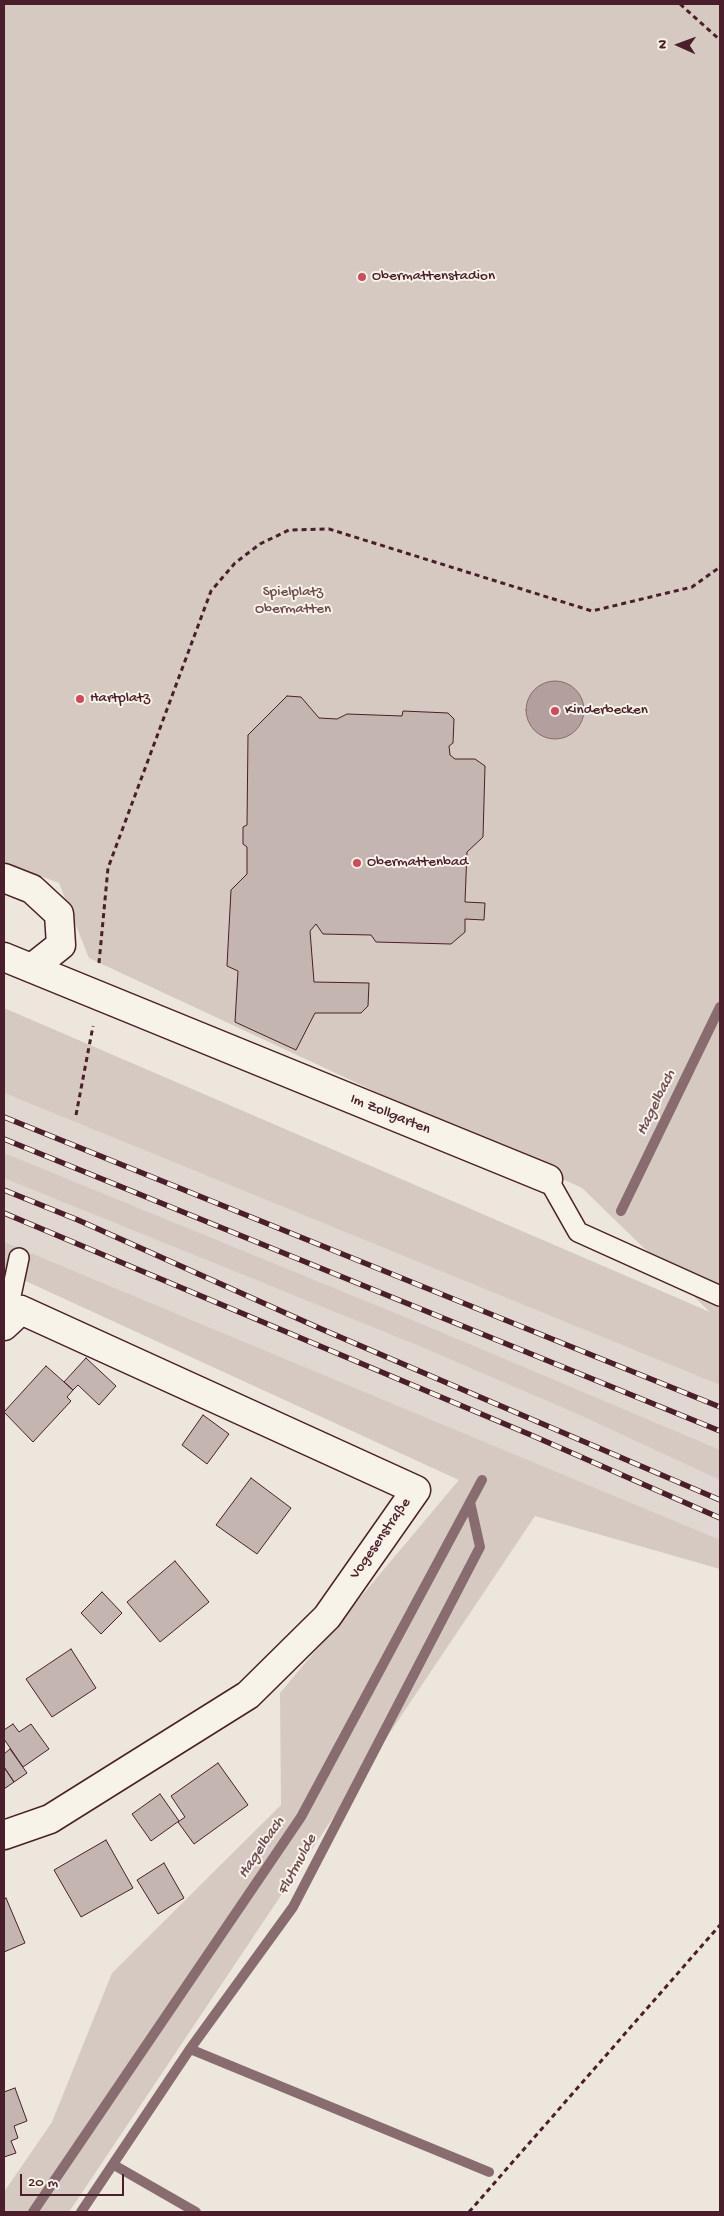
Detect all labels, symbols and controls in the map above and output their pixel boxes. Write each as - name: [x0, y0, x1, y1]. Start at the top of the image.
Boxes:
- north arrow: [654, 20, 704, 70]
- text: N: [655, 40, 672, 49]
- place label: Obermattenstadion: [372, 268, 495, 286]
- marker: Obermattenstadion: [356, 271, 368, 283]
- park label: Spielplatz Obermatten: [255, 584, 331, 619]
- place label: Hartplatz: [90, 690, 150, 708]
- marker: Hartplatz: [74, 693, 86, 705]
- place label: Kinderbecken: [565, 702, 648, 720]
- marker: Kinderbecken: [549, 705, 561, 717]
- place label: Obermattenbad: [367, 854, 468, 872]
- marker: Obermattenbad: [351, 857, 363, 869]
- water label: Hagelbach: [633, 1067, 681, 1139]
- street label: Im Zollgarten: [347, 1091, 433, 1139]
- street label: Vogesenstraße: [346, 1495, 416, 1583]
- water label: Hagelbach: [234, 1814, 290, 1882]
- water label: Flutmulde: [274, 1831, 322, 1899]
- scale bar: [22, 2164, 126, 2196]
- text: 20 m: [28, 2174, 58, 2192]

